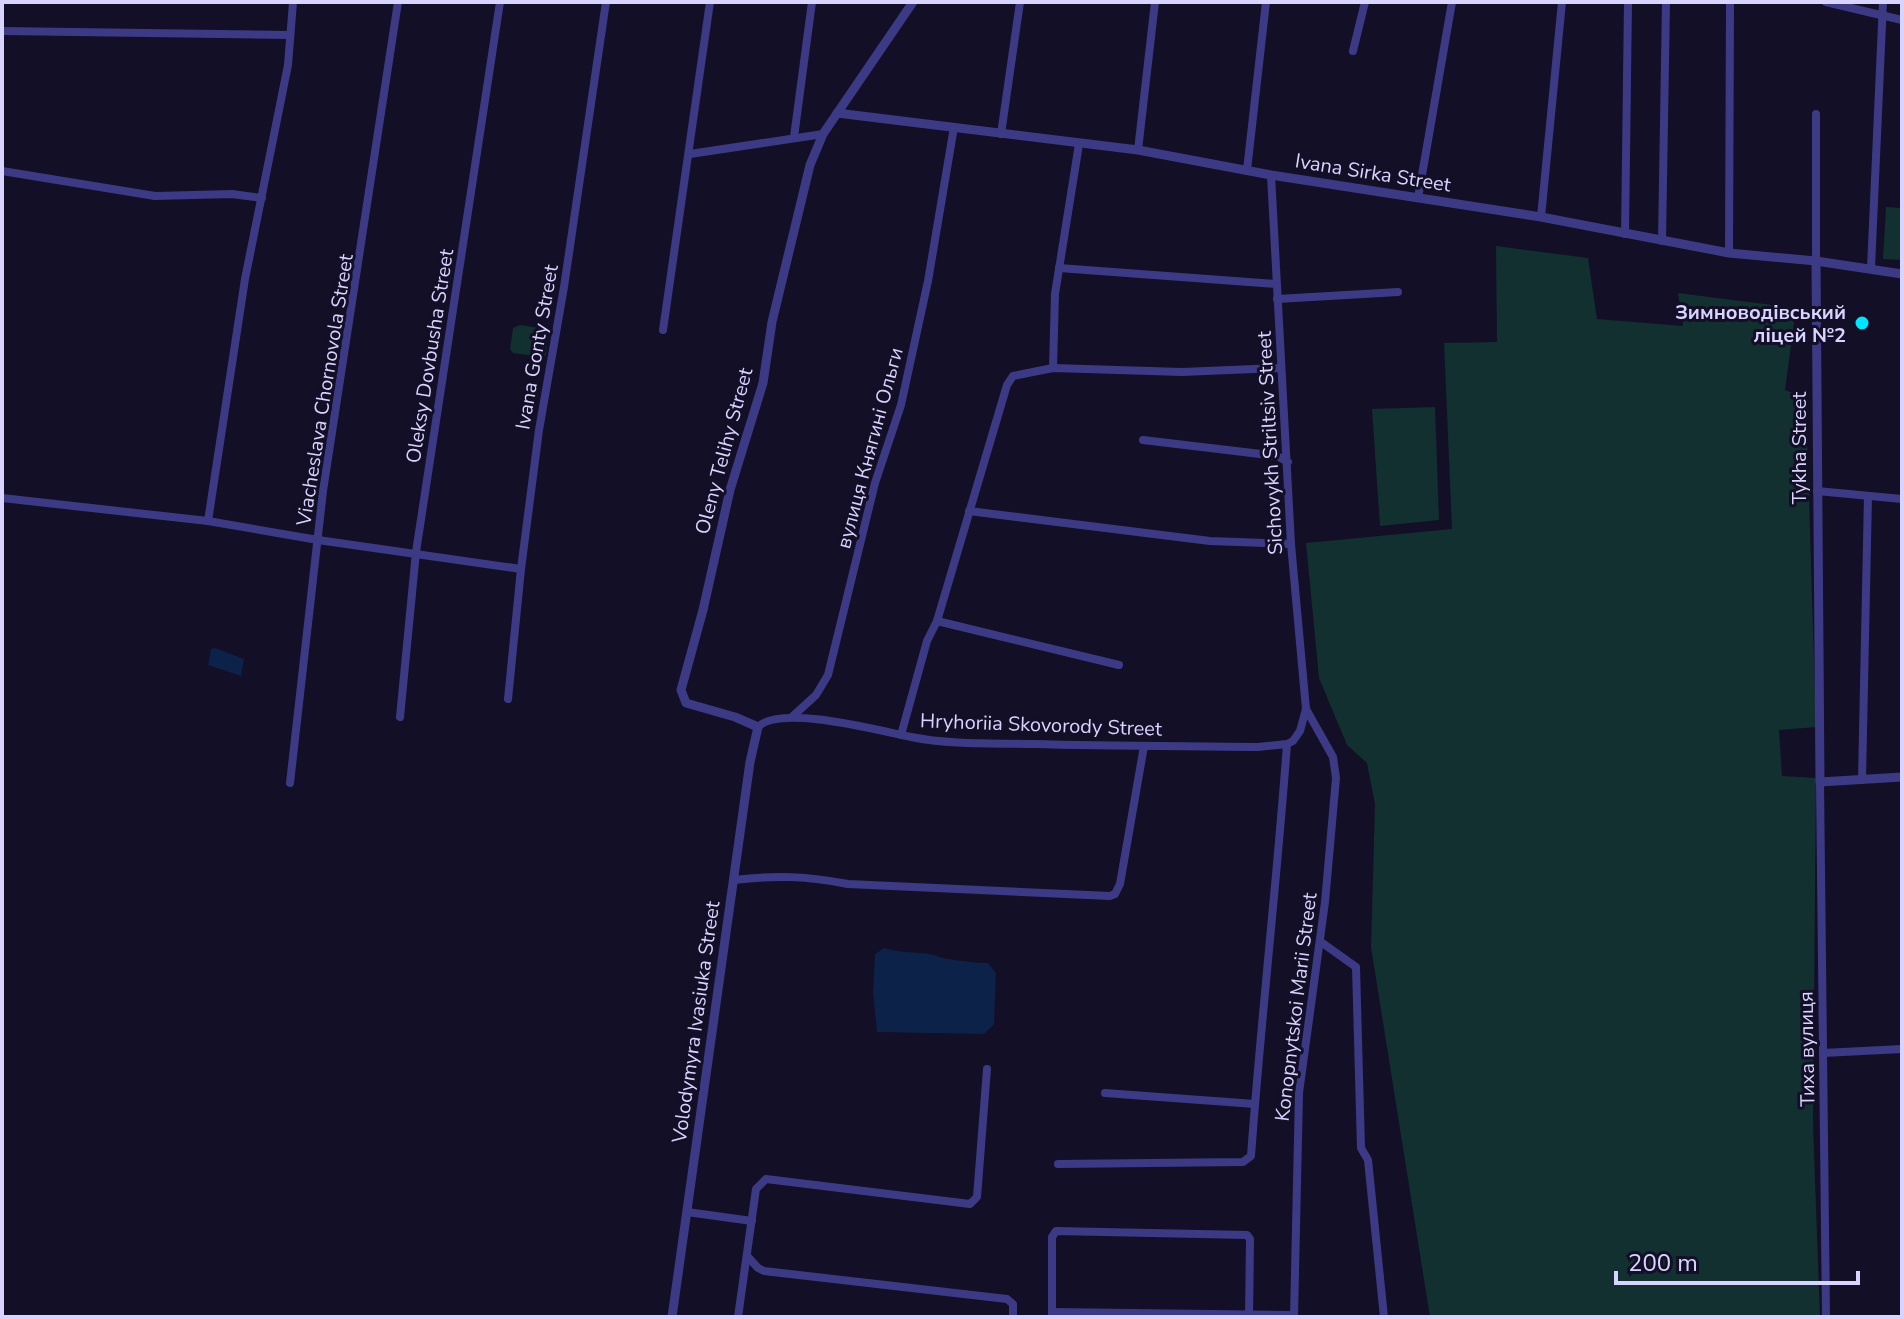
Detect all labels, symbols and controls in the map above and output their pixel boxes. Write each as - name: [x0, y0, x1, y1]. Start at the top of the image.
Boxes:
- street label: Ivana Sirka Street: [1293, 147, 1454, 199]
- street label: Oleksy Dovbusha Street: [400, 246, 460, 465]
- street label: Viacheslava Chornovola Street: [290, 251, 360, 529]
- street label: Ivana Gonty Street: [509, 261, 565, 432]
- place label: Зимноводівський ліцей №2: [1675, 299, 1846, 349]
- marker: Зимноводівський ліцей №2: [1853, 314, 1871, 332]
- street label: Sichovykh Striltsiv Street: [1251, 329, 1289, 556]
- street label: вулиця Княгині Ольги: [830, 345, 910, 551]
- street label: Oleny Telihy Street: [689, 364, 759, 537]
- street label: Tykha Street: [1786, 391, 1813, 504]
- street label: Hryhoriia Skovorody Street: [920, 707, 1163, 743]
- street label: Konopnytskoi Marii Street: [1269, 890, 1324, 1123]
- street label: Volodymyra Ivasiuka Street: [665, 898, 727, 1146]
- street label: Тиха вулиця: [1792, 991, 1822, 1107]
- scale bar: [1616, 1235, 1858, 1285]
- text: 200 m: [1628, 1247, 1698, 1279]

